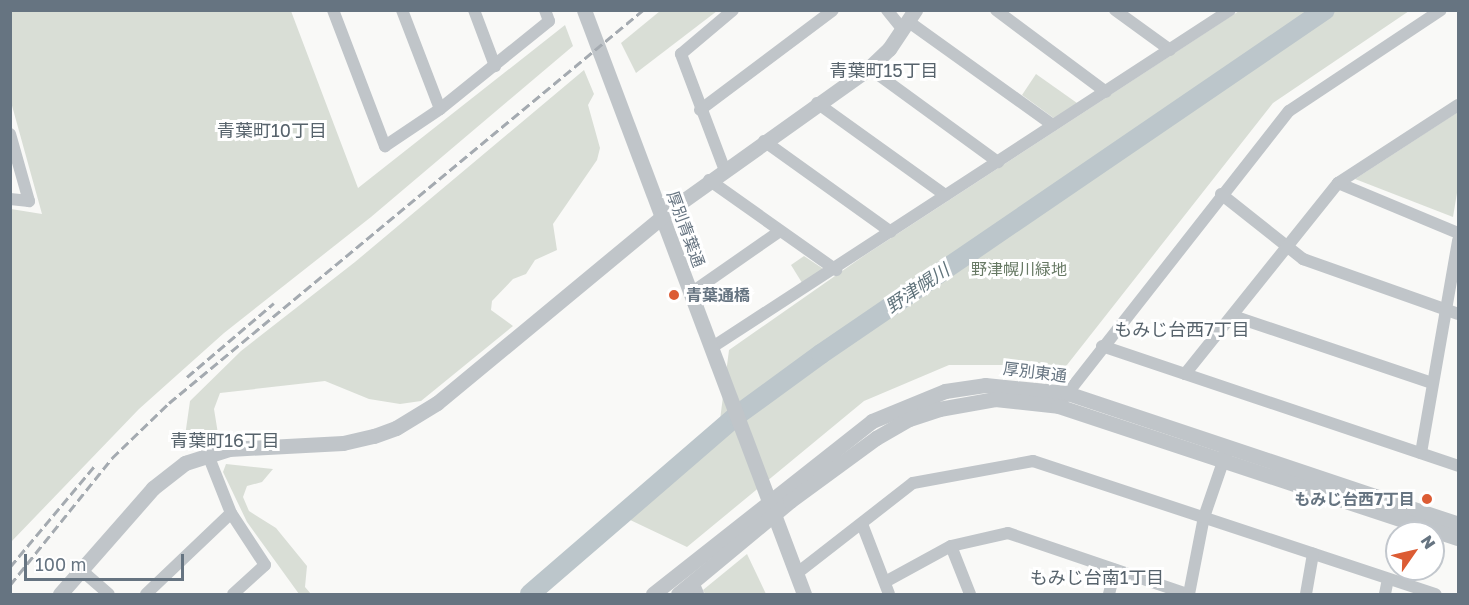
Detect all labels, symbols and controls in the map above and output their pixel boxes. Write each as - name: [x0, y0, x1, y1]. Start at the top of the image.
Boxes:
- district label: 青葉町15丁目: [829, 59, 939, 81]
- district label: 青葉町10丁目: [217, 119, 327, 141]
- street label: 厚別青葉通: [663, 188, 709, 270]
- water label: 野津幌川: [881, 259, 953, 317]
- park label: 野津幌川緑地: [971, 259, 1067, 279]
- place label: 青葉通橋: [686, 285, 750, 305]
- marker: 青葉通橋: [667, 288, 681, 302]
- district label: もみじ台西7丁目: [1114, 318, 1250, 340]
- street label: 厚別東通: [1002, 359, 1068, 385]
- district label: 青葉町16丁目: [170, 429, 280, 451]
- place label: もみじ台西7丁目: [1294, 489, 1415, 509]
- marker: もみじ台西7丁目: [1420, 492, 1434, 506]
- north arrow: [1385, 521, 1445, 581]
- text: N: [1417, 531, 1440, 553]
- scale bar: [27, 542, 188, 580]
- text: 100 m: [35, 553, 86, 575]
- district label: もみじ台南1丁目: [1030, 566, 1164, 588]

